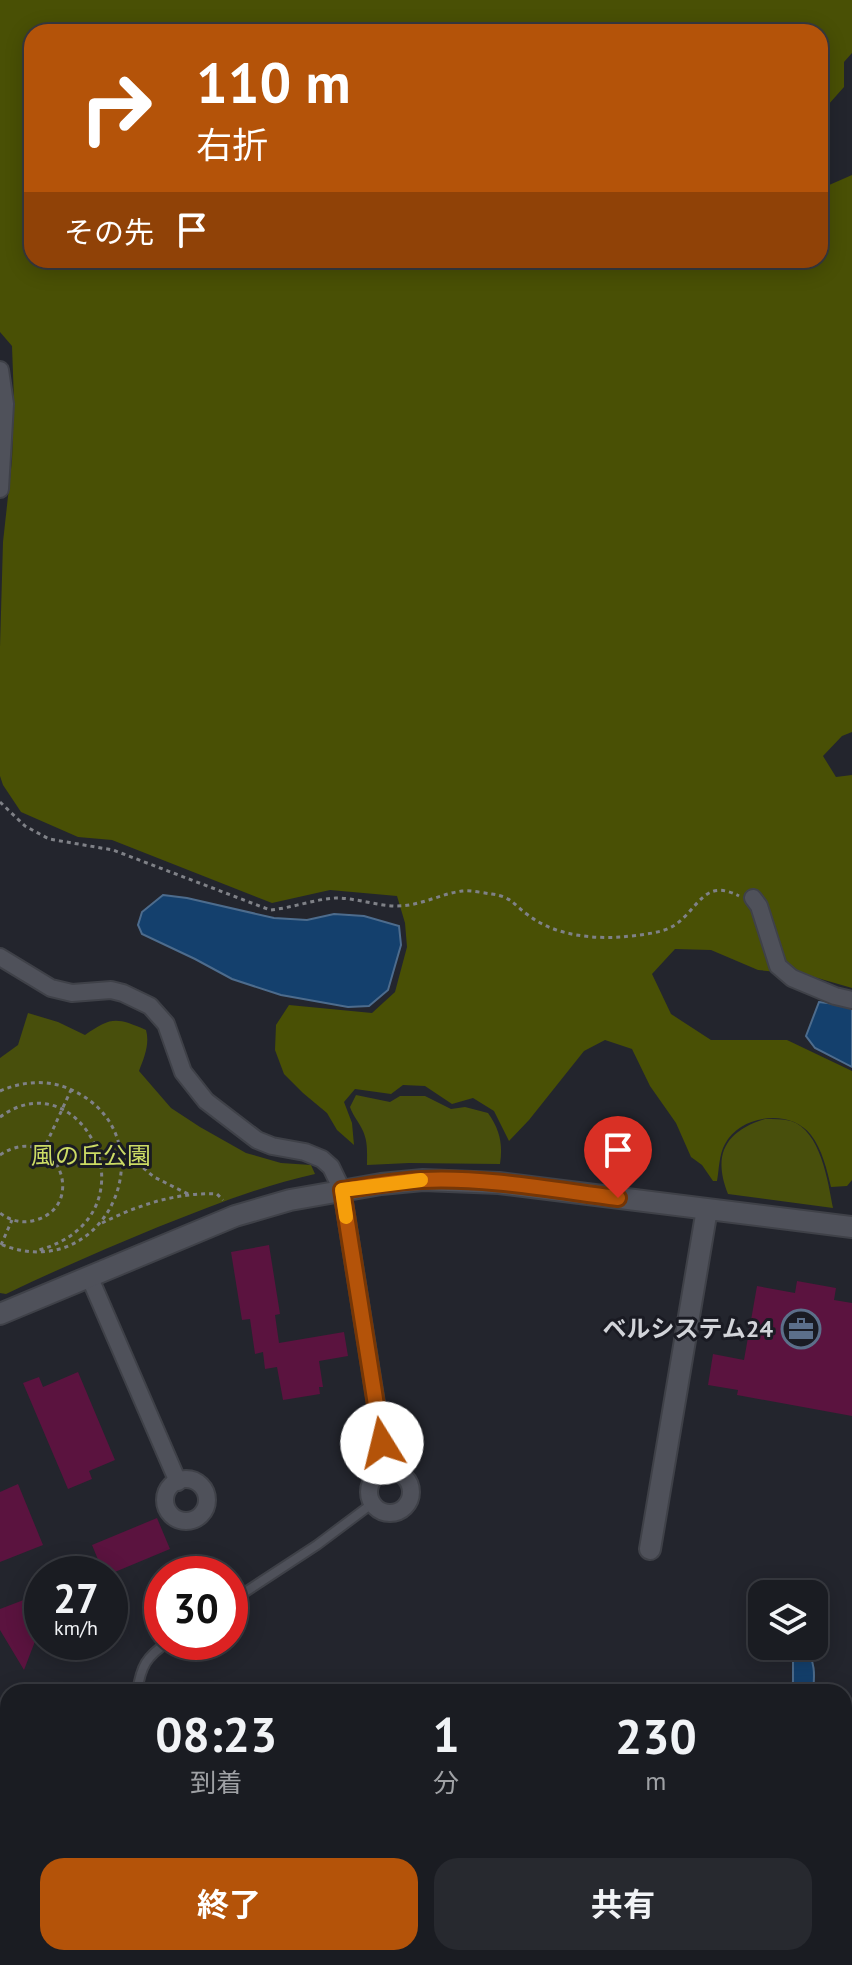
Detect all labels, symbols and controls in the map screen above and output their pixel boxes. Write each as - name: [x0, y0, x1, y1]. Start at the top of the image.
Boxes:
- text: 110 m: [196, 46, 351, 118]
- icon: right: [64, 56, 168, 160]
- text: 右折: [196, 121, 268, 168]
- icon: arrive: [170, 208, 214, 252]
- text: その先: [64, 212, 154, 251]
- pin: [584, 1116, 652, 1198]
- icon: arrive: [596, 1128, 640, 1172]
- park label: 風の丘公園: [31, 1140, 151, 1171]
- office icon: ベルシステム24: [780, 1308, 822, 1350]
- place label: ベルシステム24: [603, 1313, 773, 1344]
- position arrow: [340, 1401, 424, 1485]
- speed limit sign: 30: [144, 1556, 248, 1660]
- text: 27: [53, 1572, 99, 1624]
- map controls: [748, 1580, 828, 1660]
- button: layers: [748, 1580, 828, 1660]
- text: km/h: [54, 1615, 98, 1641]
- text: 08:23: [155, 1703, 277, 1765]
- text: 1: [432, 1703, 460, 1765]
- text: 230: [615, 1705, 697, 1767]
- text: m: [645, 1764, 666, 1797]
- text: 到着: [190, 1766, 242, 1799]
- text: 分: [433, 1766, 459, 1799]
- button: 終了: [40, 1858, 418, 1950]
- button: 共有: [434, 1858, 812, 1950]

